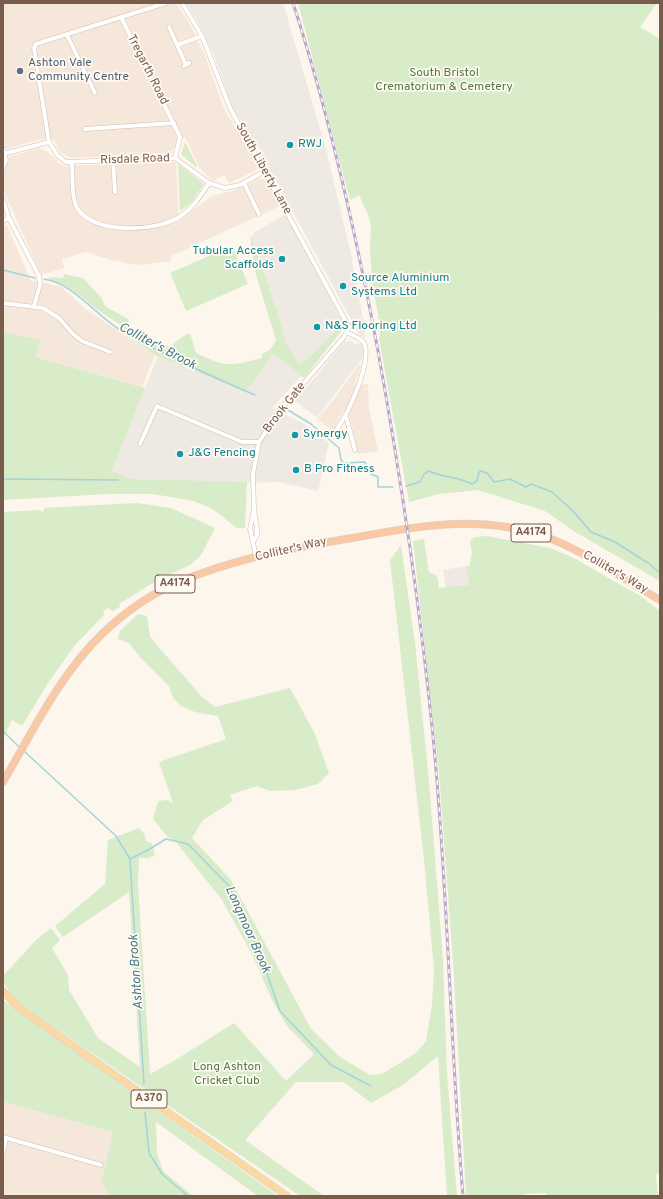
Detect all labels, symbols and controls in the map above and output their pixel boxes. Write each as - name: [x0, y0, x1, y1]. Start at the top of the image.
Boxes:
- street label: Tregarth Road: [123, 33, 171, 107]
- place label: Ashton Vale Community Centre: [28, 57, 129, 85]
- marker: Ashton Vale Community Centre: [15, 66, 25, 76]
- park label: South Bristol Crematorium & Cemetery: [375, 67, 513, 95]
- street label: South Liberty Lane: [232, 121, 294, 217]
- place label: RWJ: [298, 138, 322, 152]
- marker: RWJ: [285, 140, 295, 150]
- street label: Risdale Road: [100, 152, 170, 168]
- place label: Tubular Access Scaffolds: [192, 245, 274, 273]
- marker: Tubular Access Scaffolds: [277, 254, 287, 264]
- place label: Source Aluminium Systems Ltd: [351, 272, 449, 300]
- marker: Source Aluminium Systems Ltd: [338, 281, 348, 291]
- water label: Colliter's Brook: [116, 320, 198, 374]
- place label: N&S Flooring Ltd: [325, 320, 417, 334]
- marker: N&S Flooring Ltd: [312, 322, 322, 332]
- street label: Brook Gate: [261, 380, 309, 436]
- place label: Synergy: [303, 428, 348, 442]
- marker: Synergy: [290, 430, 300, 440]
- place label: J&G Fencing: [188, 447, 256, 461]
- marker: J&G Fencing: [175, 449, 185, 459]
- place label: B Pro Fitness: [304, 463, 375, 477]
- marker: B Pro Fitness: [291, 465, 301, 475]
- road number: A4174: [511, 524, 551, 542]
- street label: Colliter's Way: [254, 535, 328, 565]
- street label: Colliter's Way: [580, 549, 650, 597]
- road number: A4174: [155, 575, 195, 593]
- water label: Longmoor Brook: [221, 884, 273, 976]
- water label: Ashton Brook: [127, 934, 147, 1010]
- park label: Long Ashton Cricket Club: [193, 1061, 261, 1089]
- road number: A370: [131, 1090, 167, 1108]

